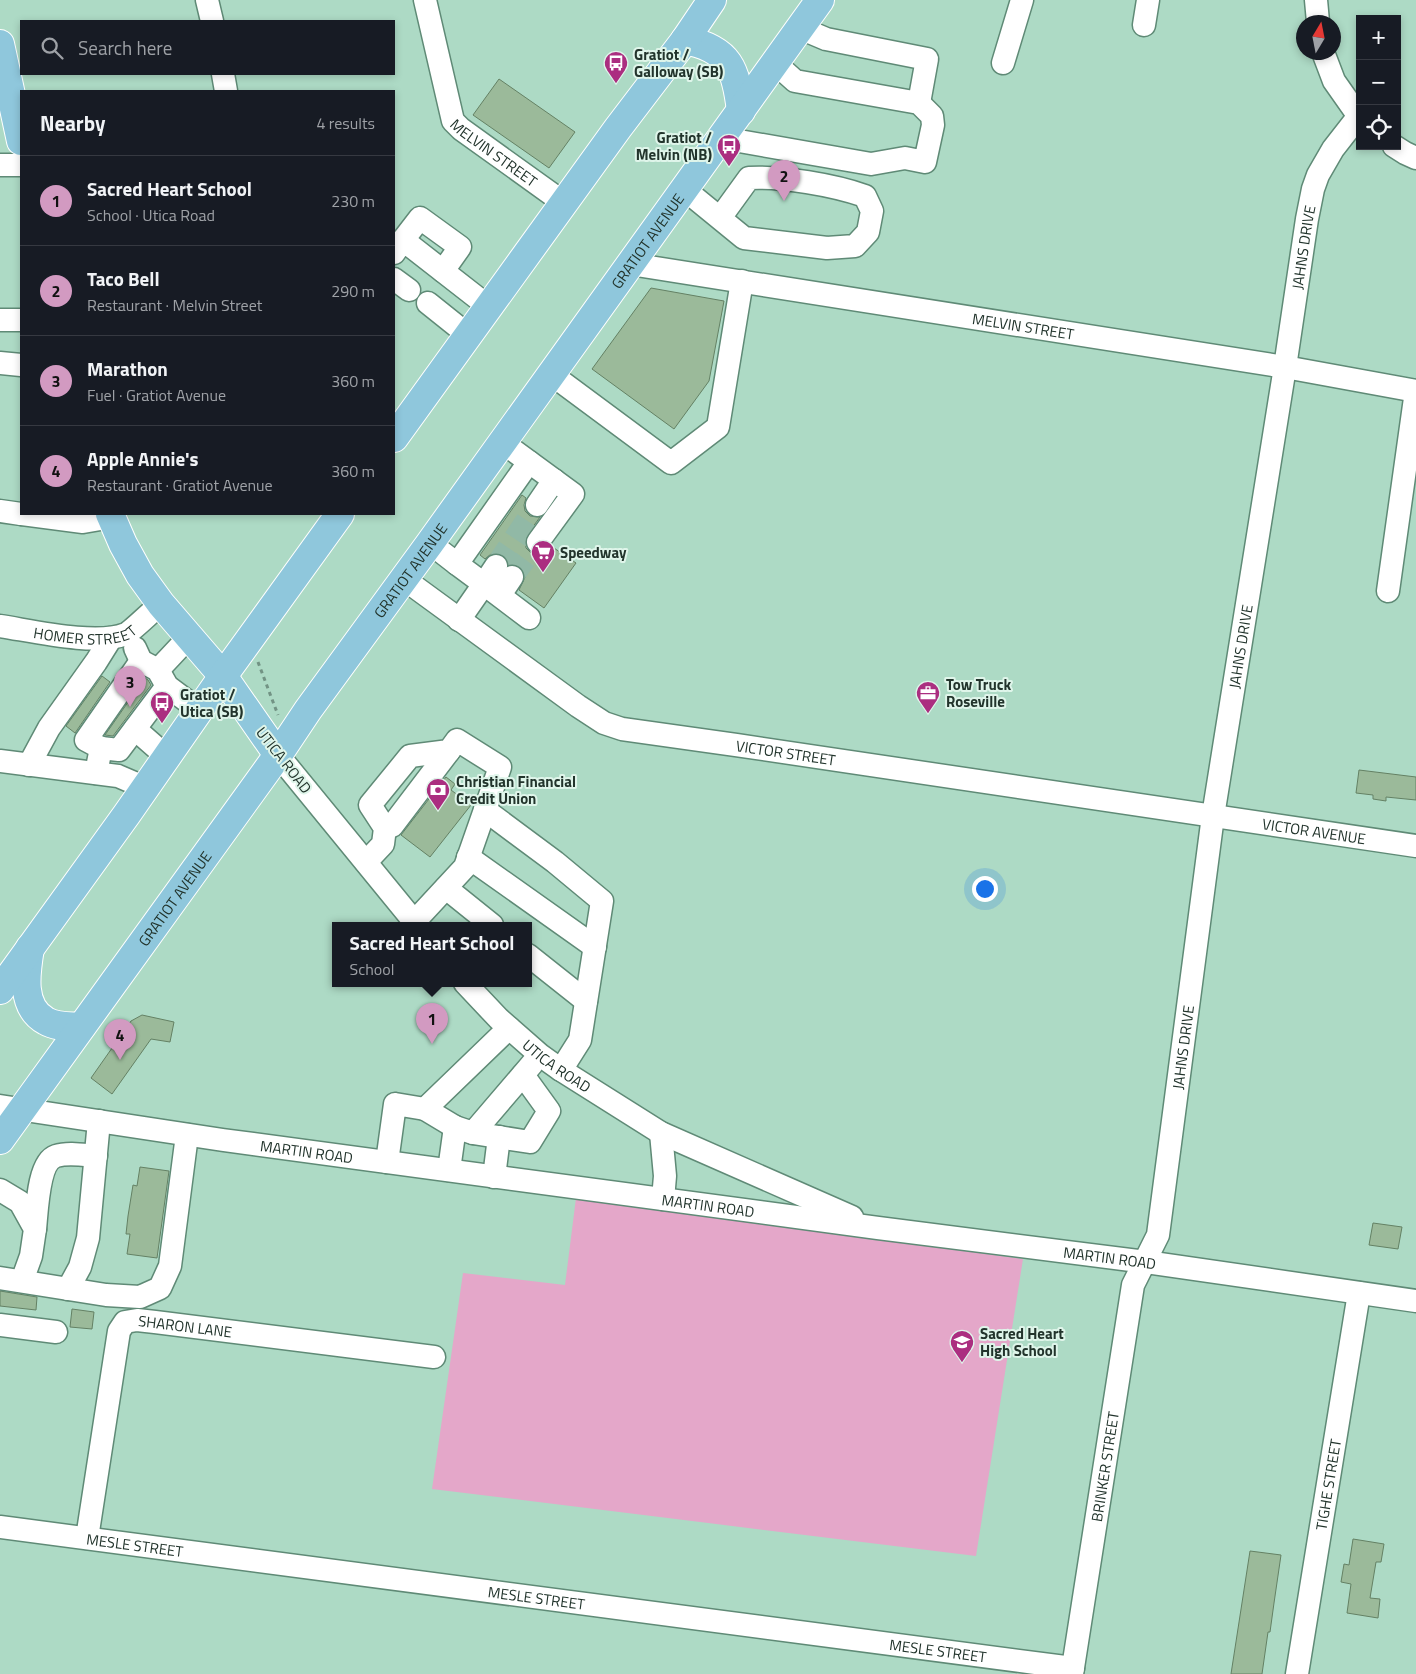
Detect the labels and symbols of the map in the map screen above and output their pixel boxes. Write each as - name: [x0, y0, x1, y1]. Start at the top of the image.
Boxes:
- north arrow: [1296, 15, 1341, 60]
- place label: Gratiot / Galloway (SB): [634, 43, 724, 83]
- bus stop icon: Gratiot / Galloway (SB): [603, 50, 629, 84]
- street label: MELVIN STREET: [445, 113, 542, 192]
- place label: Gratiot / Melvin (NB): [636, 126, 712, 166]
- bus stop icon: Gratiot / Melvin (NB): [716, 133, 742, 167]
- pin: 2: [768, 160, 800, 201]
- street label: GRATIOT AVENUE: [605, 188, 689, 293]
- street label: JAHNS DRIVE: [1285, 203, 1321, 291]
- street label: MELVIN STREET: [971, 306, 1076, 345]
- street label: GRATIOT AVENUE: [368, 518, 453, 623]
- supermarket icon: Speedway: [530, 539, 556, 573]
- place label: Speedway: [560, 541, 627, 564]
- street label: JAHNS DRIVE: [1222, 603, 1258, 690]
- street label: HOMER STREET: [32, 619, 141, 650]
- pin: 3: [114, 666, 146, 707]
- place label: Tow Truck Roseville: [946, 673, 1011, 713]
- office icon: Tow Truck Roseville: [915, 680, 941, 714]
- place label: Gratiot / Utica (SB): [180, 683, 244, 723]
- bus stop icon: Gratiot / Utica (SB): [149, 690, 175, 724]
- street label: UTICA ROAD: [251, 722, 317, 798]
- street label: VICTOR STREET: [735, 734, 837, 771]
- place label: Christian Financial Credit Union: [456, 770, 576, 810]
- bank icon: Christian Financial Credit Union: [425, 777, 451, 811]
- street label: VICTOR AVENUE: [1261, 812, 1367, 850]
- street label: GRATIOT AVENUE: [132, 846, 217, 951]
- your location: [972, 876, 998, 902]
- pin: 1: [416, 1003, 448, 1044]
- street label: JAHNS DRIVE: [1166, 1004, 1200, 1091]
- pin: 4: [104, 1019, 136, 1060]
- street label: UTICA ROAD: [518, 1033, 596, 1098]
- street label: MARTIN ROAD: [259, 1134, 354, 1169]
- street label: MARTIN ROAD: [660, 1188, 756, 1223]
- street label: MARTIN ROAD: [1062, 1240, 1158, 1275]
- street label: SHARON LANE: [137, 1309, 233, 1343]
- place label: Sacred Heart High School: [980, 1322, 1064, 1362]
- school or university icon: Sacred Heart High School: [949, 1329, 975, 1363]
- street label: BRINKER STREET: [1085, 1410, 1125, 1523]
- street label: TIGHE STREET: [1309, 1437, 1347, 1532]
- street label: MESLE STREET: [85, 1527, 185, 1562]
- street label: MESLE STREET: [487, 1580, 586, 1615]
- street label: MESLE STREET: [888, 1632, 988, 1668]

